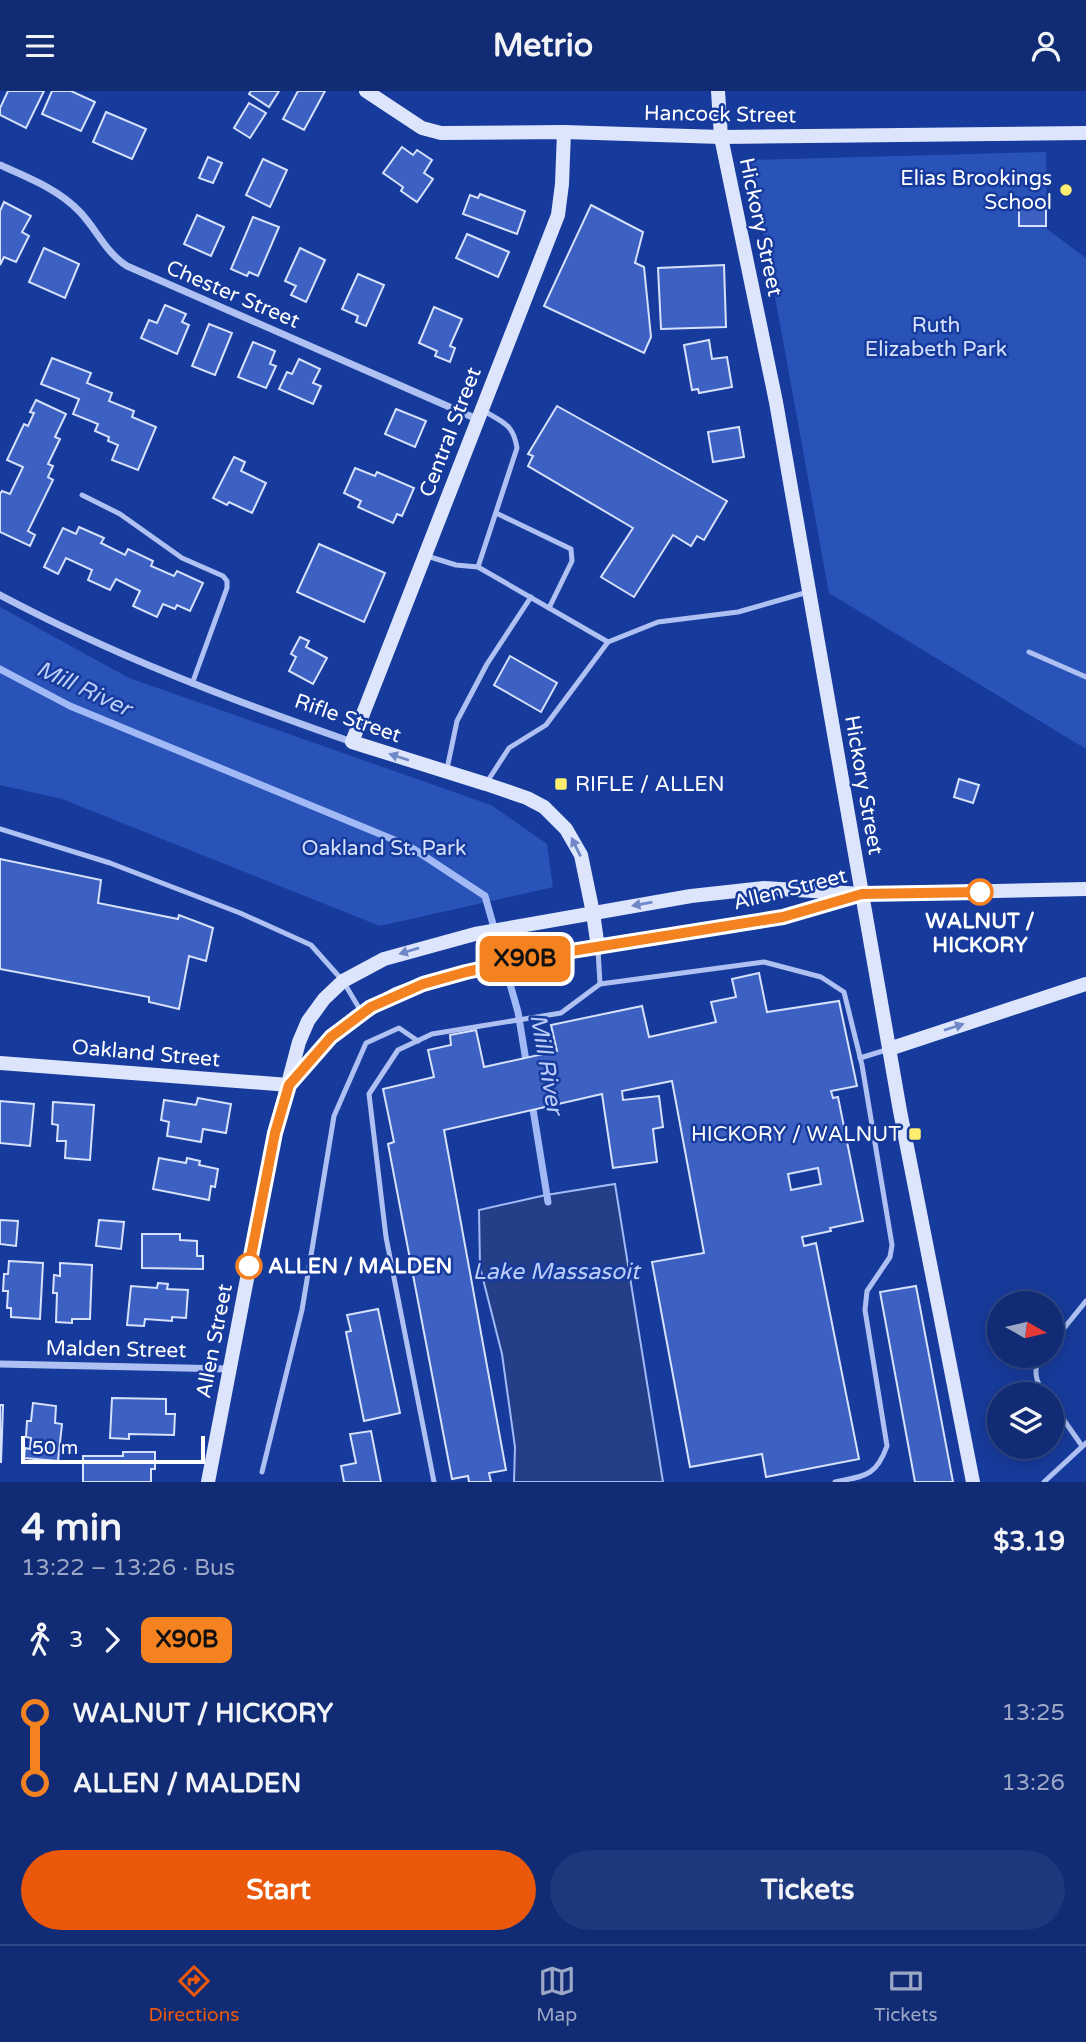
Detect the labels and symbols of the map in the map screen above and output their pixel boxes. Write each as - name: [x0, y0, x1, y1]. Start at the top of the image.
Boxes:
- street label: Hancock Street: [644, 101, 796, 128]
- street label: Hickory Street: [734, 156, 787, 299]
- place label: Elias Brookings School: [900, 166, 1052, 215]
- marker: Elias Brookings School: [1058, 182, 1074, 198]
- street label: Chester Street: [162, 255, 303, 334]
- park label: Ruth Elizabeth Park: [865, 313, 1007, 362]
- street label: Central Street: [414, 364, 487, 501]
- water label: Mill River: [32, 655, 138, 724]
- street label: Rifle Street: [291, 689, 404, 748]
- street label: Hickory Street: [839, 714, 888, 857]
- one-way arrow: [388, 752, 409, 762]
- place label: RIFLE / ALLEN: [575, 772, 725, 797]
- marker: RIFLE / ALLEN: [553, 776, 569, 792]
- park label: Oakland St. Park: [302, 836, 466, 861]
- one-way arrow: [570, 837, 582, 857]
- street label: Allen Street: [731, 863, 849, 916]
- marker: WALNUT / HICKORY: [967, 879, 993, 905]
- one-way arrow: [631, 899, 653, 910]
- place label: WALNUT / HICKORY: [925, 909, 1035, 958]
- line badge: X90B: [476, 936, 574, 982]
- one-way arrow: [398, 947, 419, 957]
- water label: Mill River: [523, 1012, 569, 1120]
- one-way arrow: [944, 1021, 965, 1032]
- street label: Oakland Street: [71, 1035, 221, 1072]
- place label: HICKORY / WALNUT: [691, 1122, 901, 1147]
- marker: HICKORY / WALNUT: [907, 1126, 923, 1142]
- marker: ALLEN / MALDEN: [236, 1253, 262, 1279]
- place label: ALLEN / MALDEN: [268, 1254, 452, 1279]
- water label: Lake Massasoit: [472, 1258, 642, 1286]
- street label: Allen Street: [191, 1282, 238, 1400]
- north arrow: [987, 1291, 1064, 1369]
- street label: Malden Street: [45, 1336, 187, 1363]
- scale bar: [21, 1433, 205, 1465]

